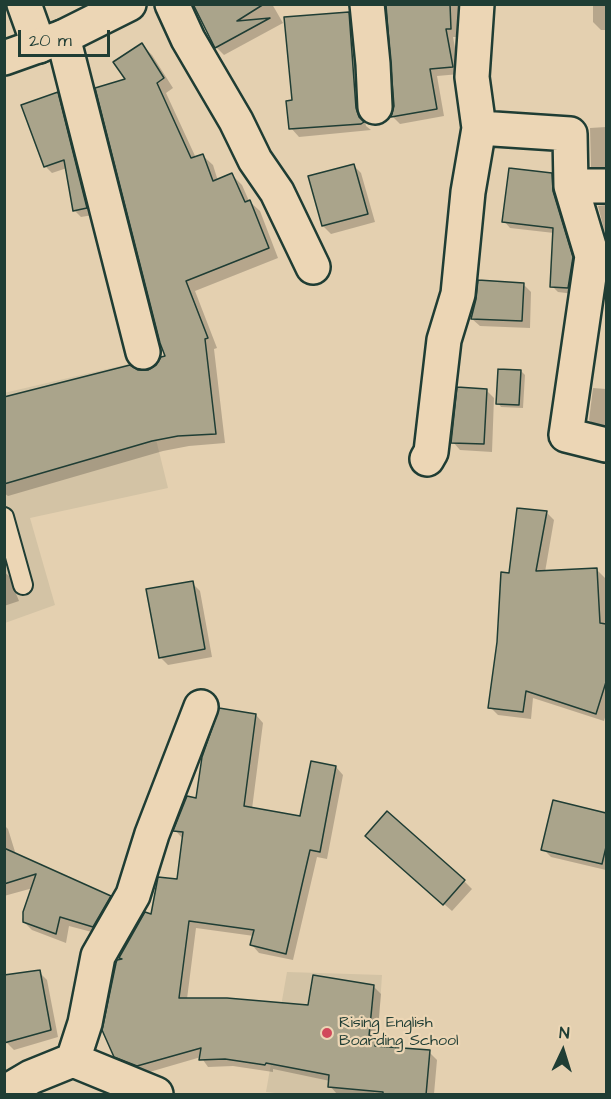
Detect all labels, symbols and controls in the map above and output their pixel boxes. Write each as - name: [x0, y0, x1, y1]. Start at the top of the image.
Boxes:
- scale bar: [21, 18, 112, 56]
- text: 20 m: [29, 28, 72, 53]
- place label: Rising English Boarding School: [339, 1014, 458, 1052]
- north arrow: [533, 1021, 593, 1081]
- text: N: [558, 1022, 570, 1044]
- marker: Rising English Boarding School: [320, 1026, 334, 1040]

